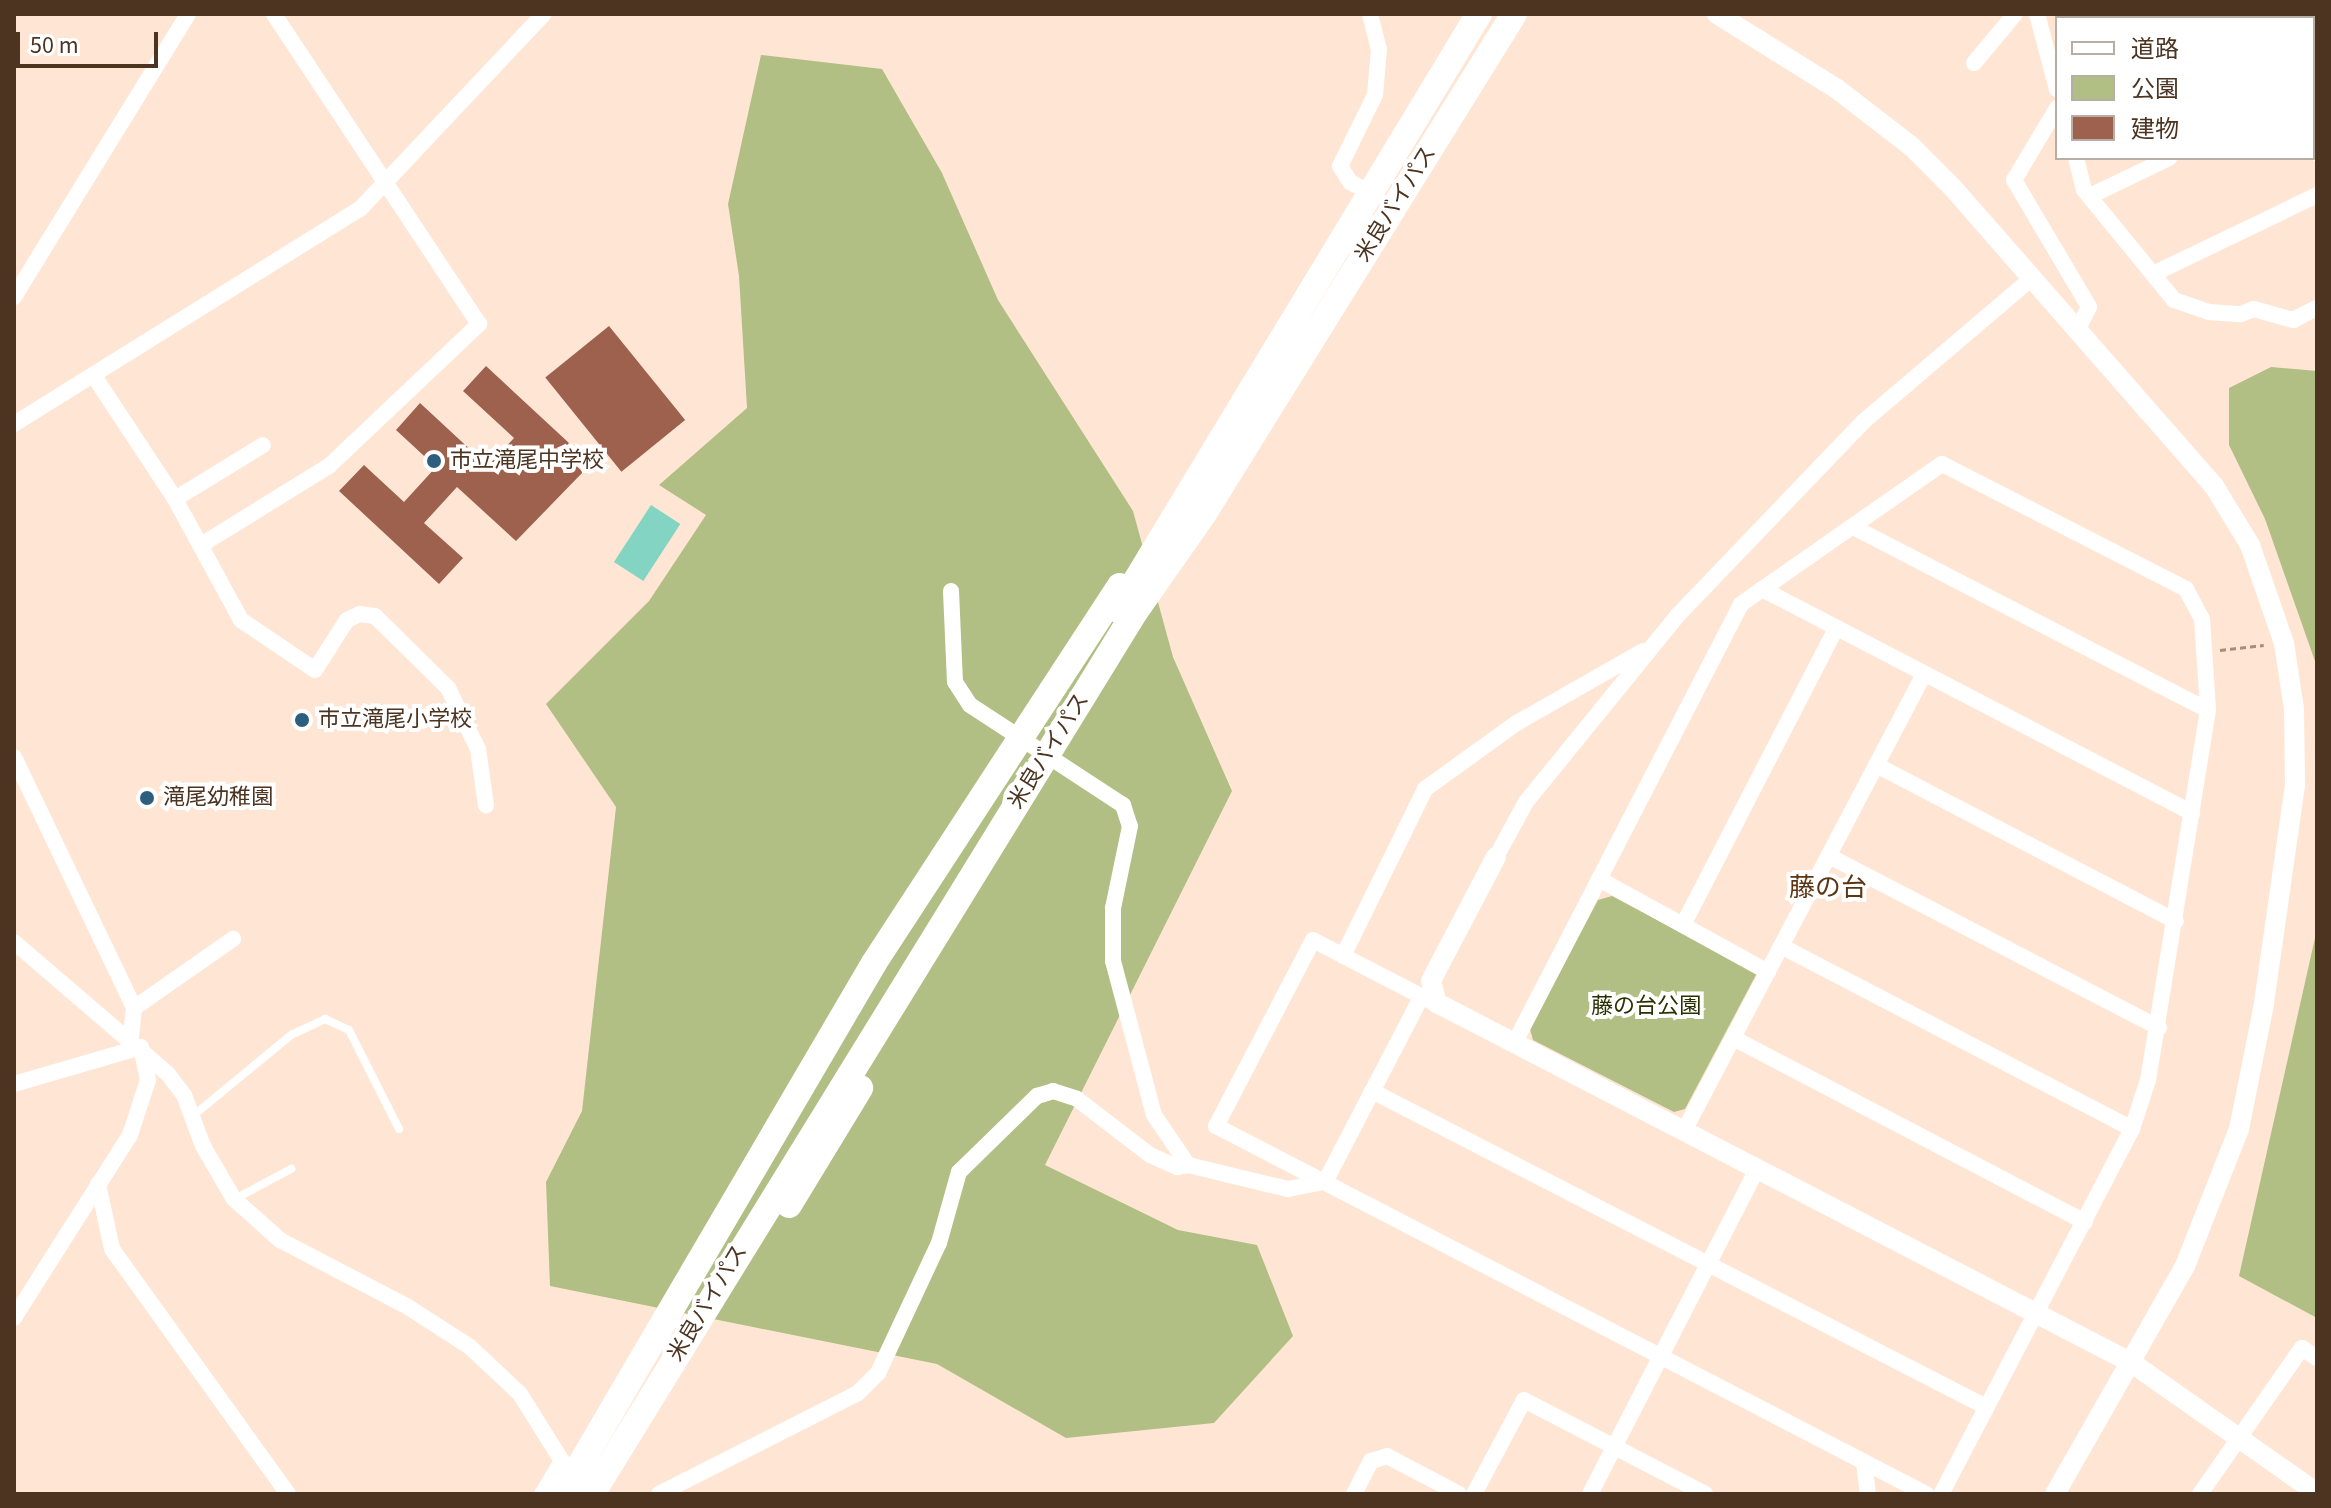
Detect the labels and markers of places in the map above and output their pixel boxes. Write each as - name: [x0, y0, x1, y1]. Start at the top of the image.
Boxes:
- place label: 市立滝尾中学校: [450, 448, 604, 474]
- marker: 市立滝尾中学校: [425, 452, 443, 470]
- place label: 市立滝尾小学校: [318, 707, 472, 733]
- marker: 市立滝尾小学校: [293, 711, 311, 729]
- place label: 滝尾幼稚園: [163, 785, 273, 811]
- marker: 滝尾幼稚園: [138, 789, 156, 807]

